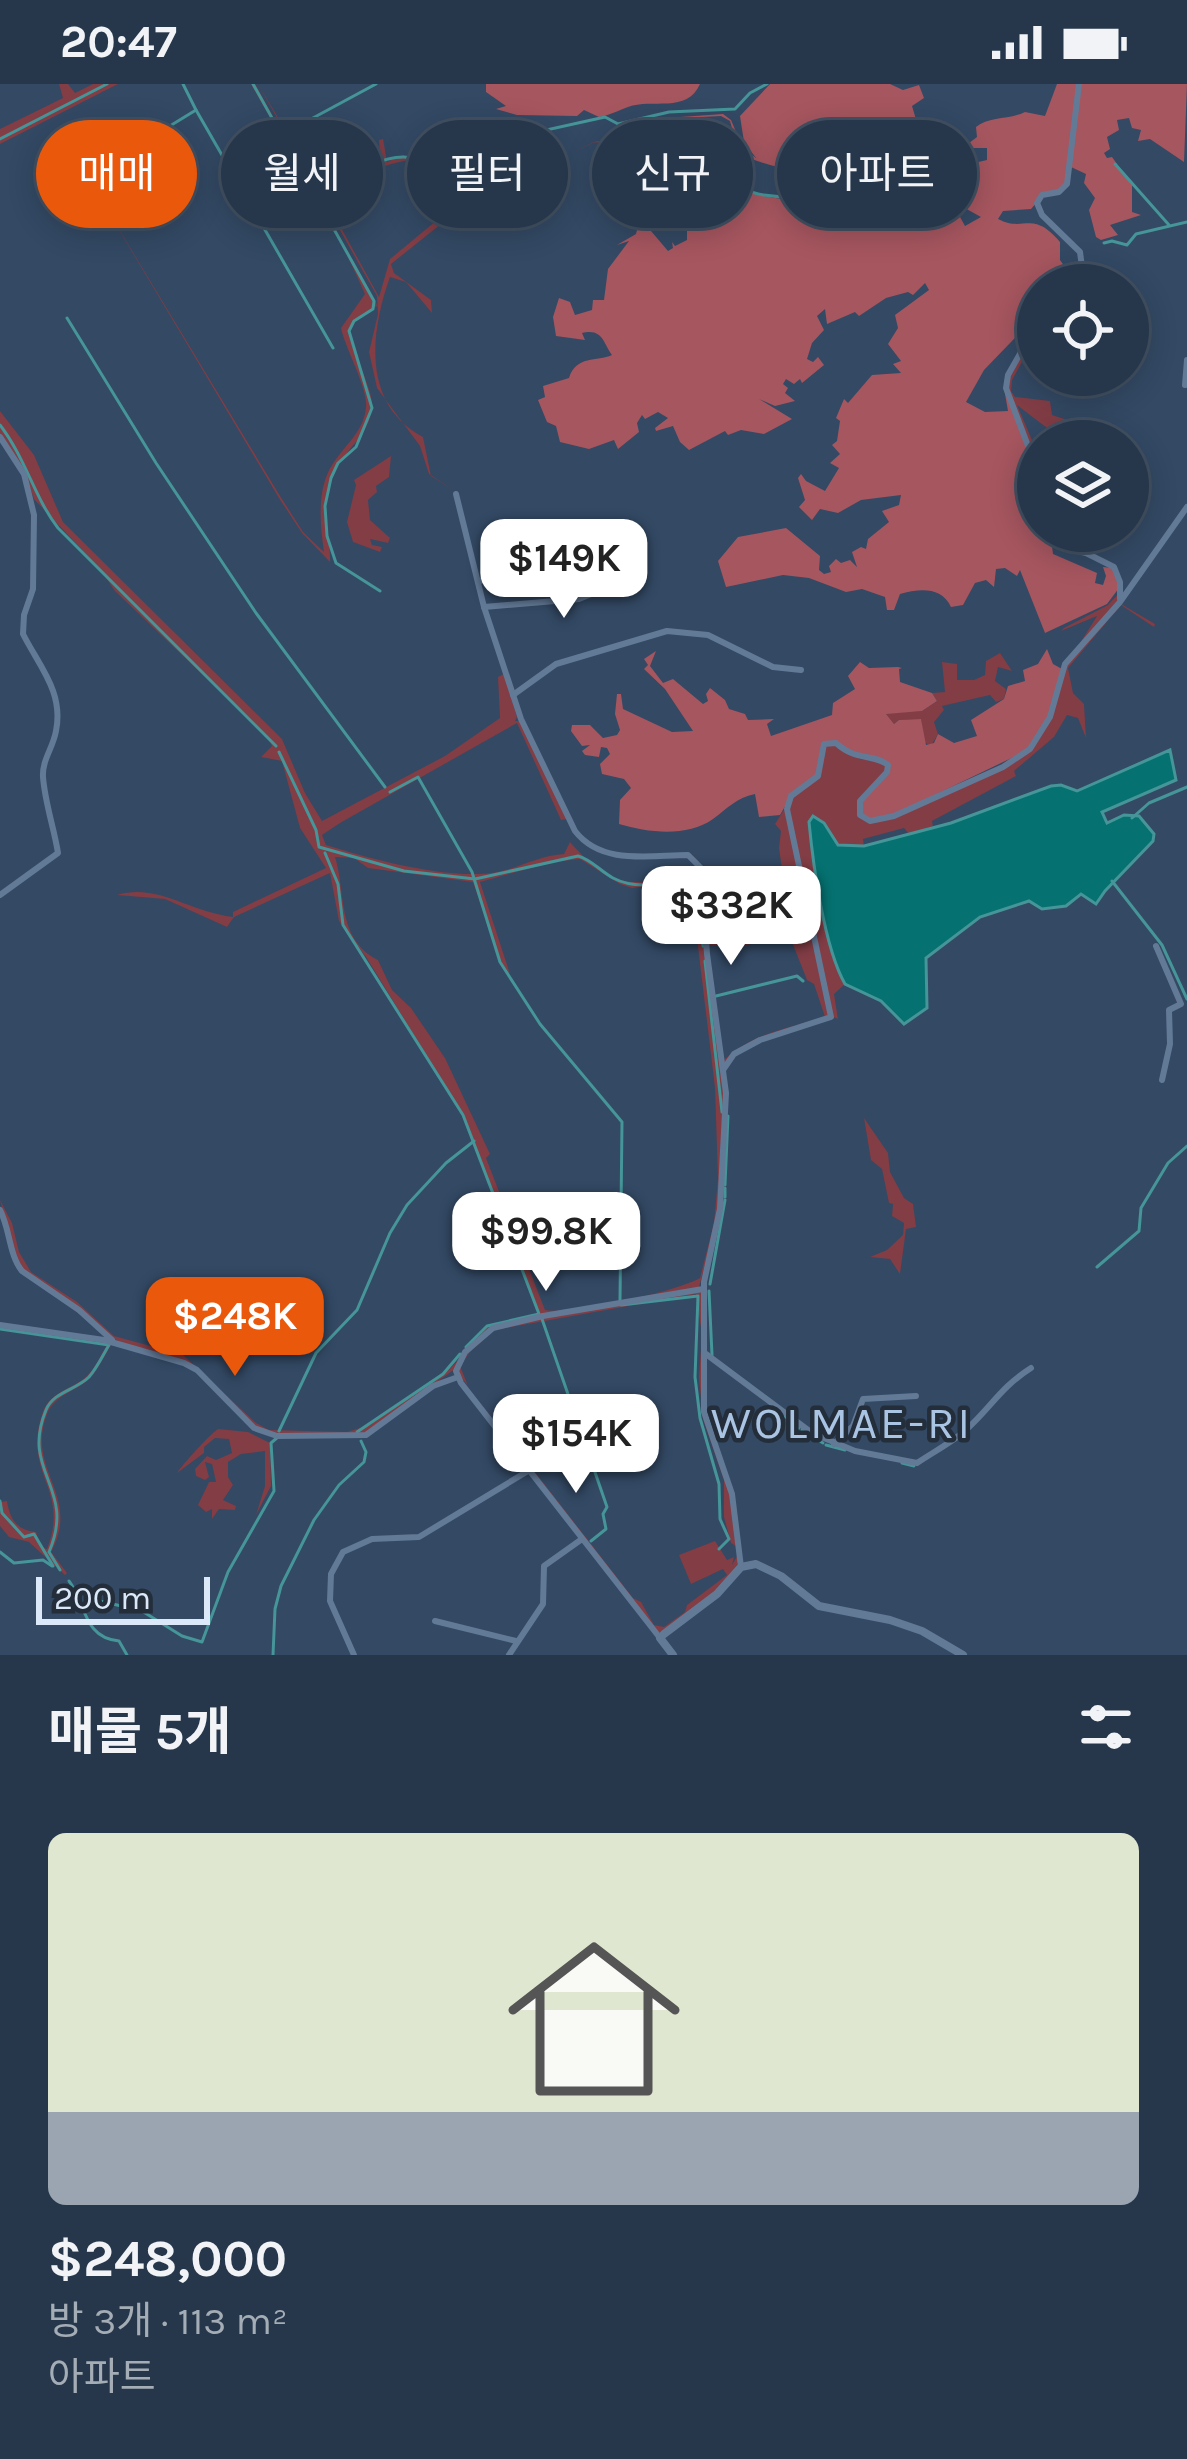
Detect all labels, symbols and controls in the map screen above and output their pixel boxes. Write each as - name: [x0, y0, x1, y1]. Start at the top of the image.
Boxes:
- text: 20:47: [60, 16, 177, 68]
- chip: 매매: [36, 120, 197, 228]
- chip: 월세: [221, 120, 383, 228]
- chip: 필터: [407, 120, 568, 228]
- chip: 신규: [592, 120, 753, 228]
- chip: 아파트: [777, 120, 977, 228]
- map controls: [1017, 264, 1149, 552]
- button: locate: [1017, 264, 1149, 396]
- button: layers: [1017, 420, 1149, 552]
- pin: $149K: [480, 519, 648, 621]
- text: $149K: [507, 535, 621, 581]
- pin: $332K: [647, 866, 815, 968]
- text: $332K: [669, 882, 793, 928]
- pin: $99.8K: [448, 1192, 644, 1294]
- text: $99.8K: [479, 1208, 613, 1254]
- pin: $248K: [151, 1277, 319, 1379]
- text: $248K: [173, 1293, 297, 1339]
- pin: $154K: [492, 1394, 660, 1496]
- district label: WOLMAE-RI: [711, 1397, 973, 1449]
- text: $154K: [520, 1410, 632, 1456]
- scale bar: [36, 1571, 210, 1624]
- text: 200 m: [54, 1579, 151, 1617]
- icon: filters: [1073, 1694, 1139, 1760]
- text: 매물 5개: [48, 1702, 231, 1762]
- icon: home: [486, 1911, 702, 2127]
- text: $248,000: [48, 2229, 287, 2289]
- text: 방 3개 · 113 m²: [48, 2298, 288, 2344]
- text: 아파트: [48, 2354, 156, 2400]

